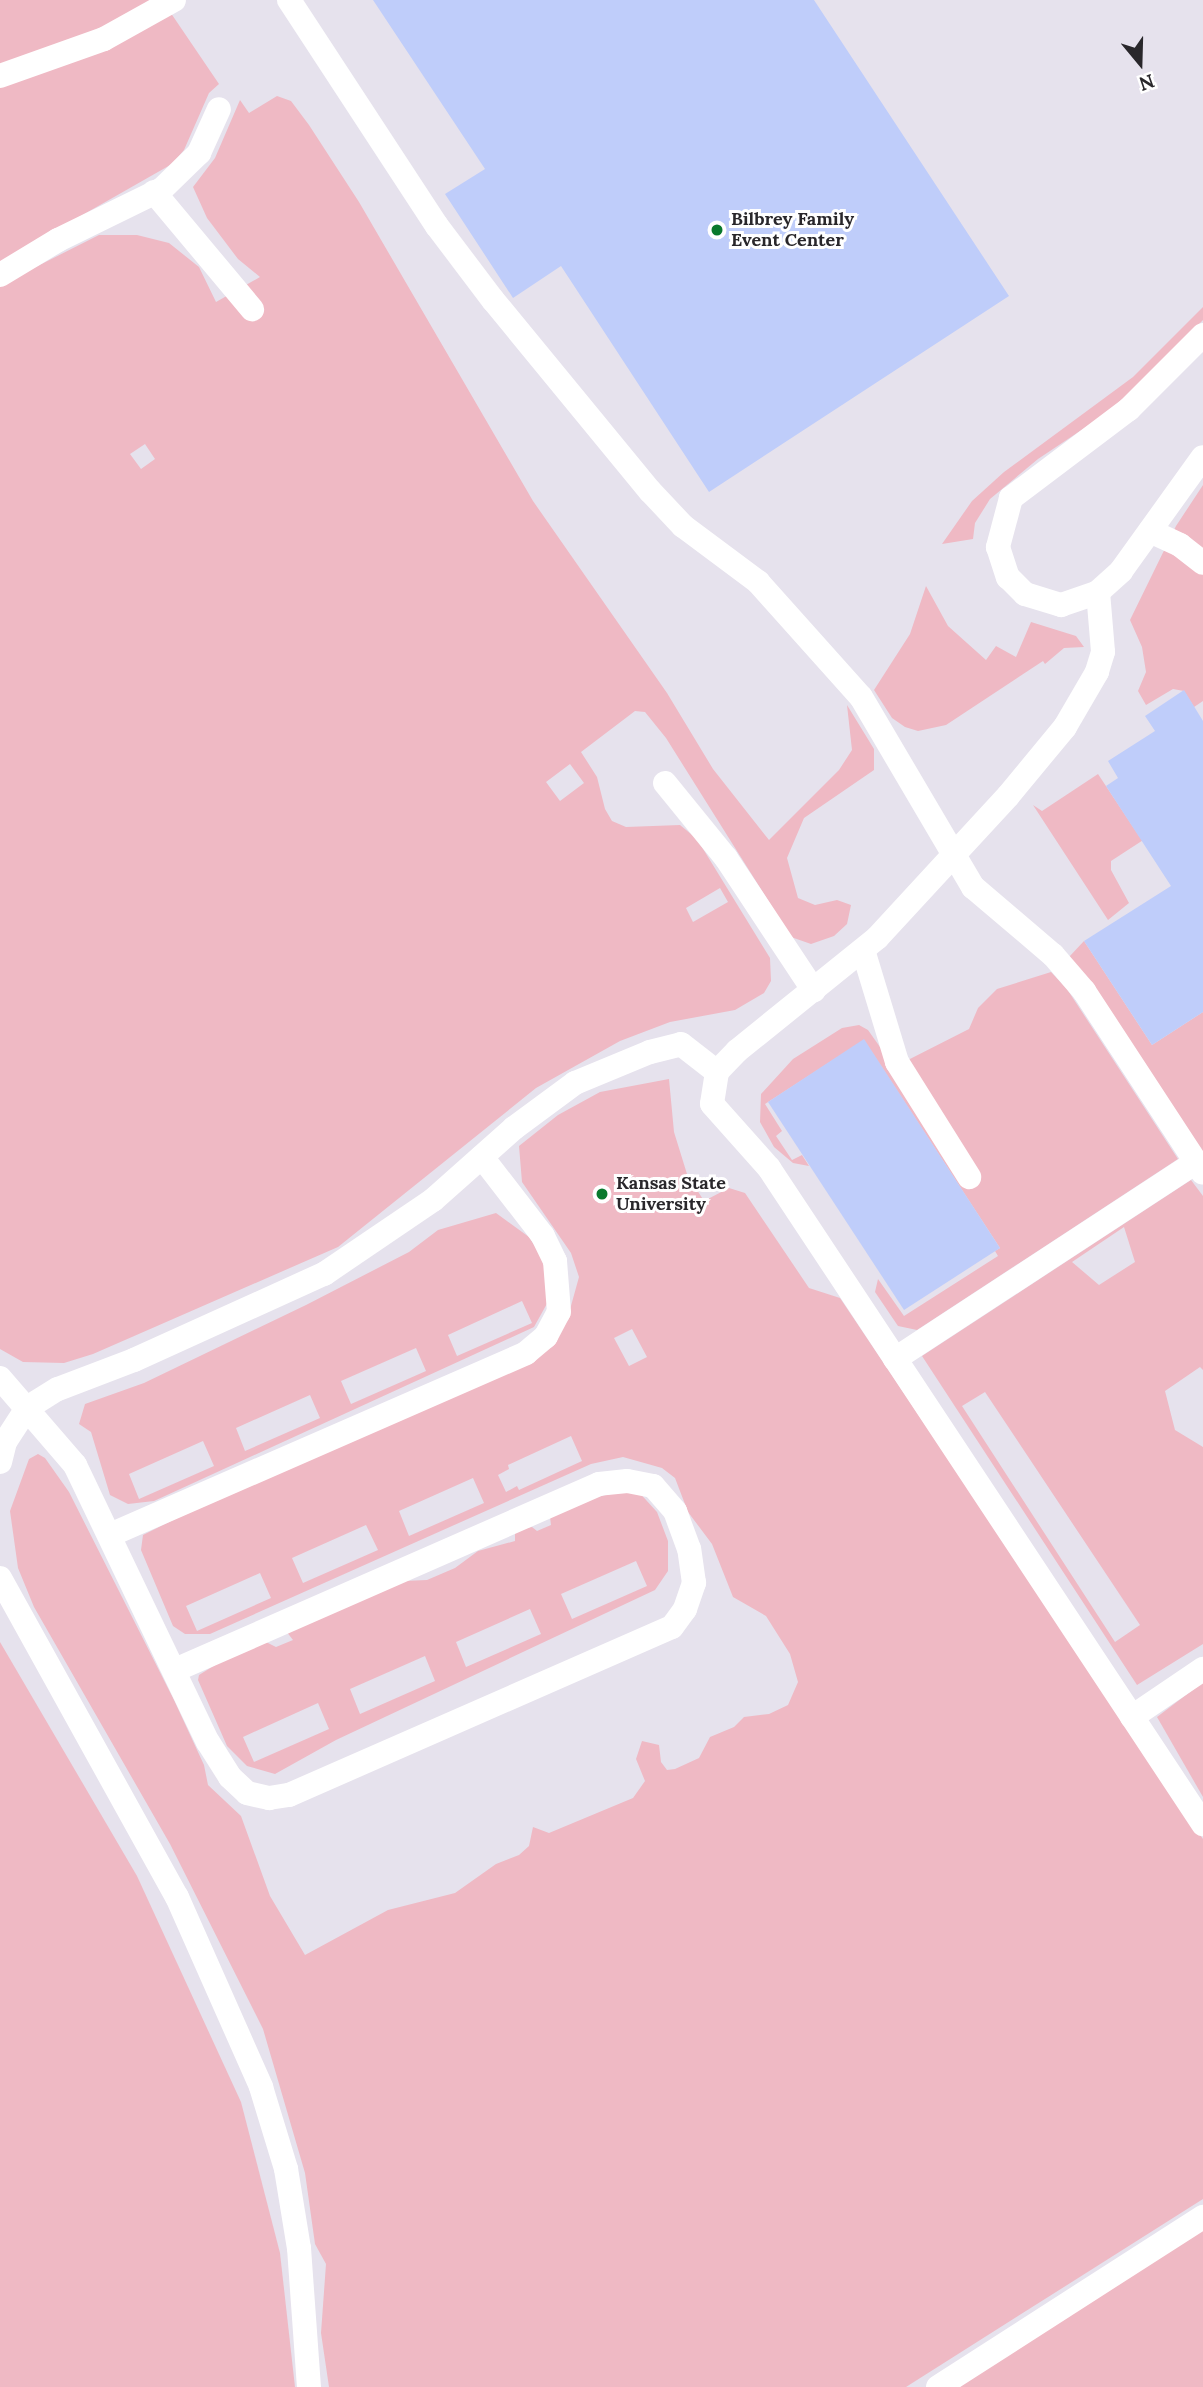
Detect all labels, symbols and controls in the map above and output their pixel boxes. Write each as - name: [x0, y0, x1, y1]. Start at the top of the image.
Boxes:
- north arrow: [1105, 28, 1175, 98]
- text: N: [1136, 69, 1158, 97]
- place label: Bilbrey Family Event Center: [731, 209, 854, 252]
- marker: Bilbrey Family Event Center: [709, 222, 725, 238]
- place label: Kansas State University: [616, 1173, 726, 1216]
- marker: Kansas State University: [594, 1186, 610, 1202]

